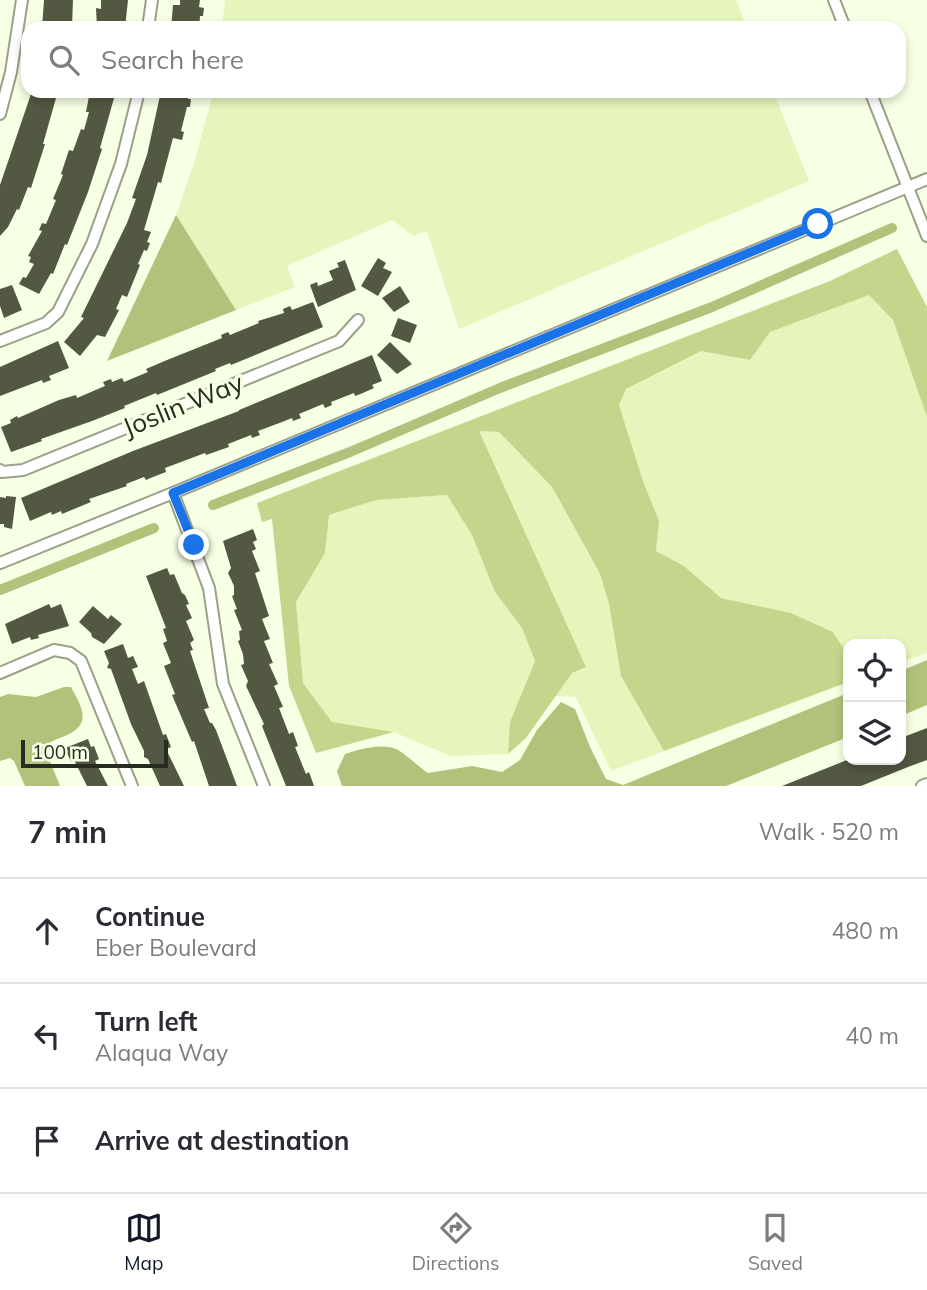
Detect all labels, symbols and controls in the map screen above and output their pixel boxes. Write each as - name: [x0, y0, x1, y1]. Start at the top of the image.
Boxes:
- search box: [21, 21, 906, 98]
- icon: search: [45, 41, 83, 79]
- text: Search here: [101, 43, 244, 76]
- route start: [802, 208, 833, 239]
- street label: Joslin Way: [118, 365, 248, 444]
- route end: [178, 529, 209, 560]
- map controls: [843, 639, 906, 765]
- button: locate: [843, 639, 906, 702]
- button: layers: [843, 702, 906, 765]
- scale bar: [21, 737, 168, 769]
- text: 100 m: [32, 740, 88, 764]
- text: 7 min: [28, 813, 107, 851]
- text: Walk · 520 m: [759, 817, 899, 846]
- text: Continue: [95, 900, 205, 933]
- icon: ahead: [28, 912, 66, 950]
- text: 480 m: [831, 916, 899, 945]
- text: Eber Boulevard: [95, 933, 257, 962]
- text: Turn left: [95, 1005, 197, 1038]
- icon: left: [28, 1017, 66, 1055]
- text: 40 m: [845, 1021, 899, 1050]
- text: Alaqua Way: [95, 1038, 228, 1067]
- icon: arrive: [28, 1122, 66, 1160]
- text: Arrive at destination: [95, 1124, 350, 1157]
- tab: Map: [124, 1209, 163, 1275]
- tab: Directions: [412, 1209, 500, 1275]
- tab: Saved: [748, 1209, 803, 1275]

